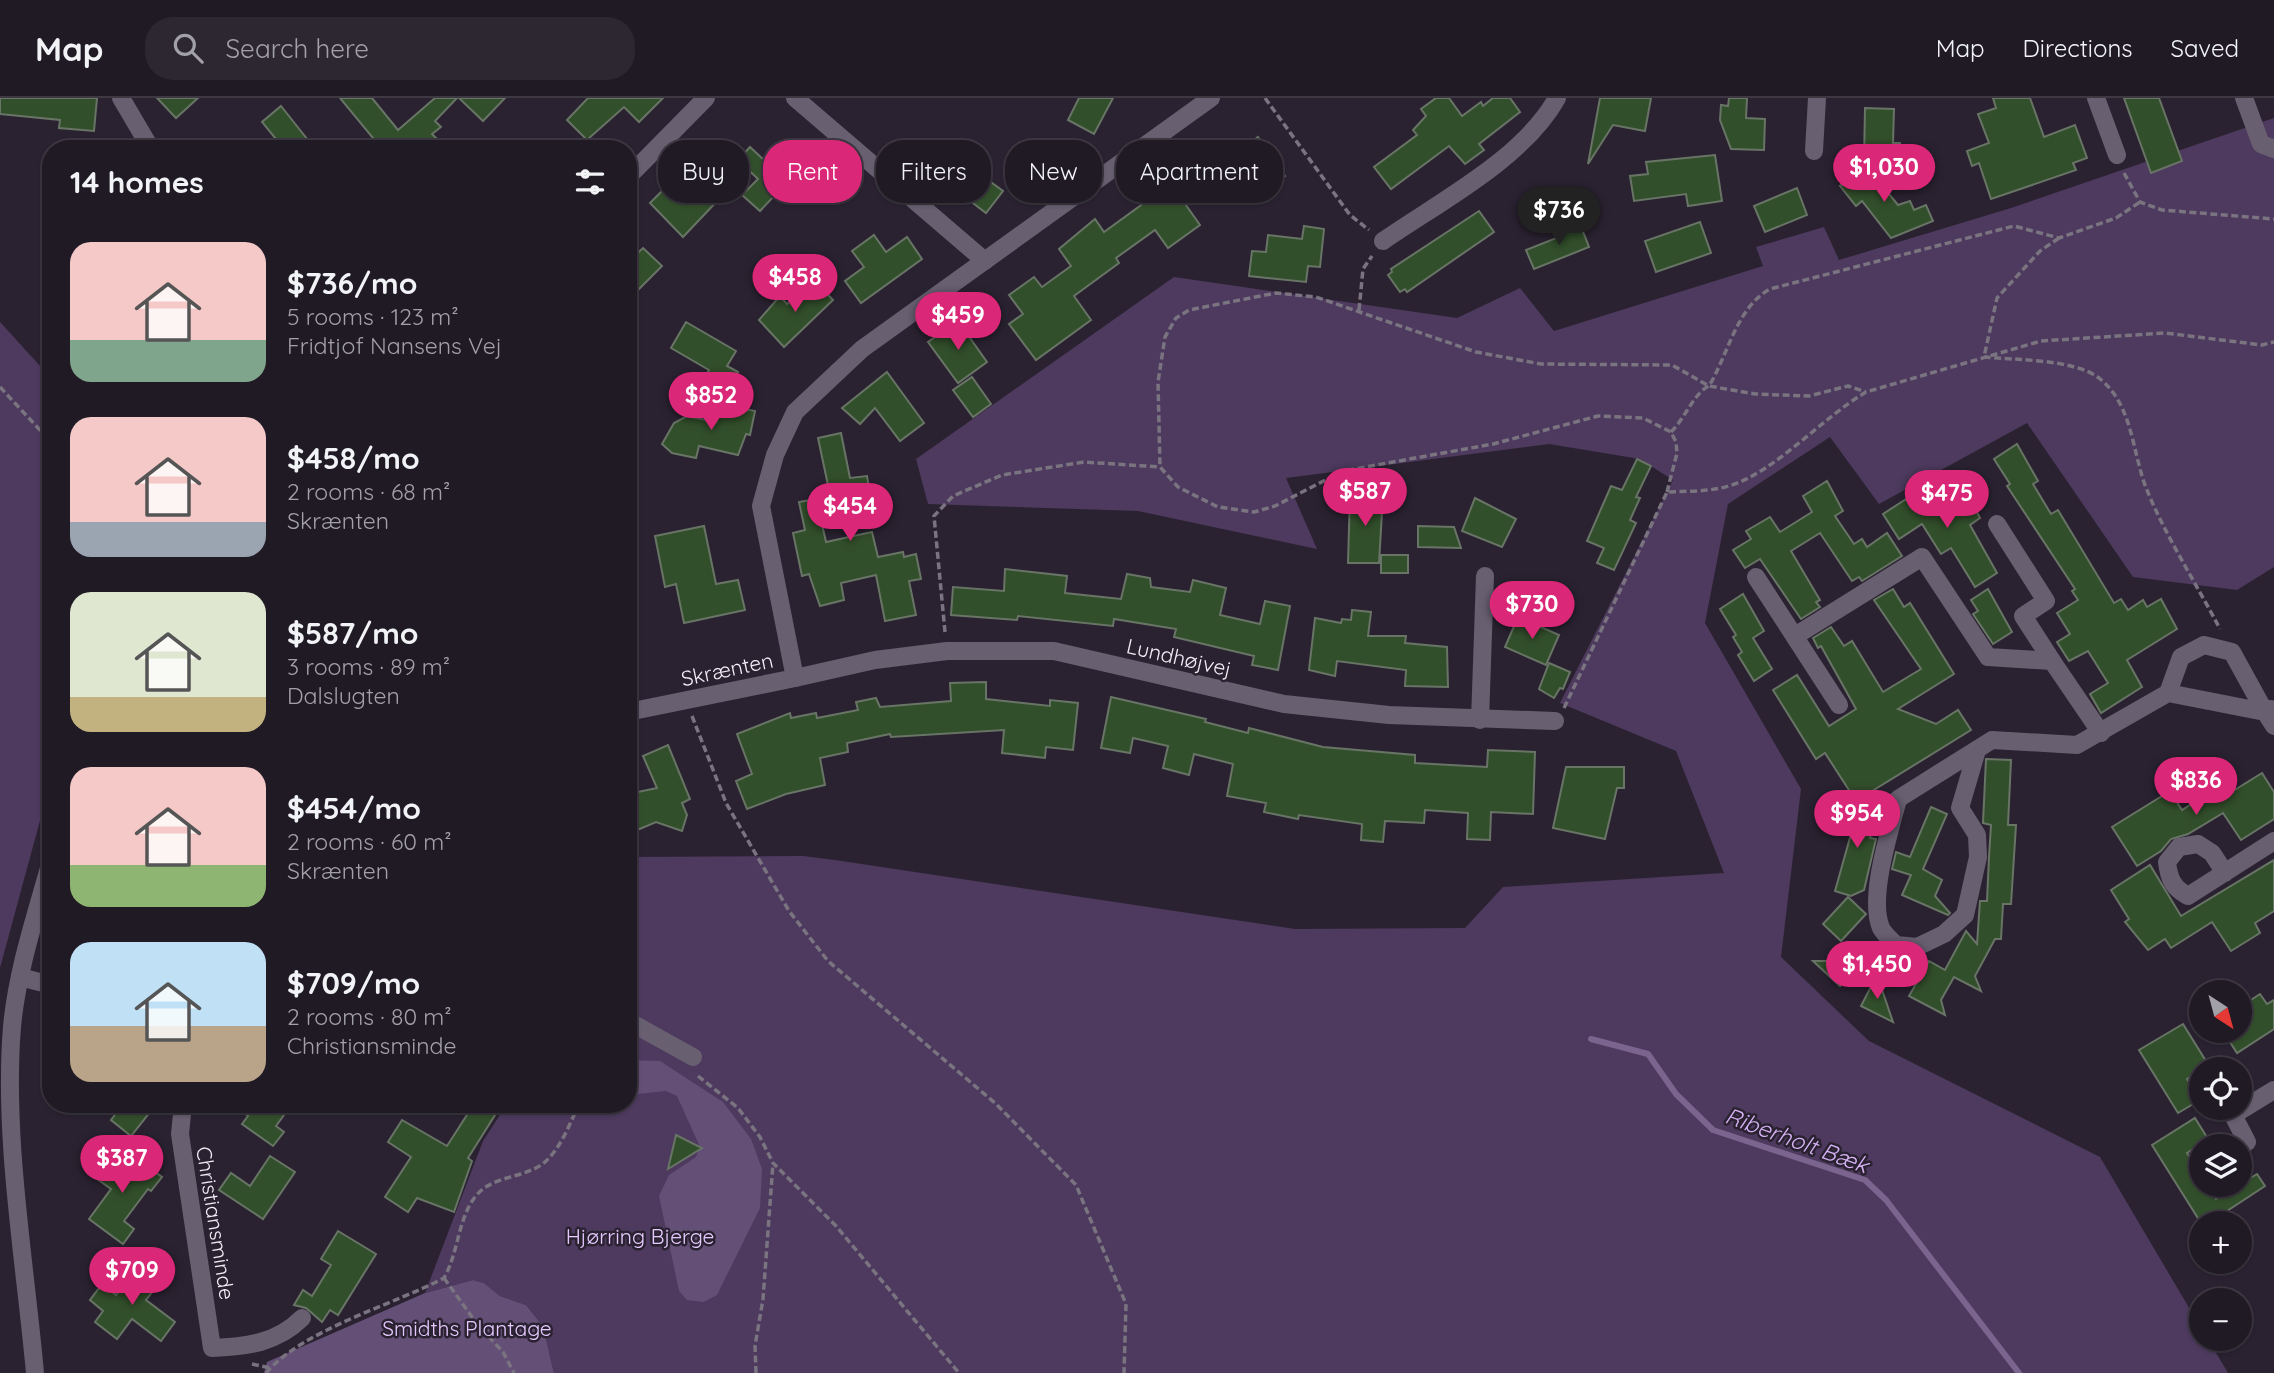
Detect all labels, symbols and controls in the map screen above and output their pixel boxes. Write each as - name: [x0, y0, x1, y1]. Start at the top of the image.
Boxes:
- search box: [145, 17, 635, 80]
- text: Map: [35, 28, 103, 69]
- icon: search: [169, 29, 207, 67]
- text: Search here: [225, 32, 369, 65]
- text: Map: [1936, 33, 1985, 63]
- text: Directions: [2023, 33, 2133, 63]
- text: Saved: [2171, 33, 2239, 63]
- chip: Buy: [658, 140, 749, 203]
- chip: Rent: [763, 140, 862, 203]
- chip: Filters: [876, 140, 991, 203]
- chip: New: [1005, 140, 1102, 203]
- chip: Apartment: [1116, 140, 1283, 203]
- pin: $1,030: [1827, 144, 1941, 204]
- text: $1,030: [1849, 152, 1919, 181]
- text: 14 homes: [70, 163, 204, 201]
- icon: filters: [571, 163, 609, 201]
- pin: $736: [1518, 188, 1600, 247]
- text: $736: [1533, 195, 1585, 224]
- pin: $458: [754, 254, 836, 314]
- text: $458: [768, 262, 822, 291]
- text: $736/mo: [287, 264, 418, 302]
- icon: home: [126, 270, 210, 354]
- pin: $459: [917, 292, 999, 352]
- text: $459: [931, 300, 985, 329]
- text: 5 rooms · 123 m²: [287, 302, 459, 331]
- text: Fridtjof Nansens Vej: [287, 331, 502, 360]
- pin: $852: [670, 372, 752, 432]
- text: $852: [685, 380, 737, 409]
- text: $458/mo: [287, 439, 420, 477]
- icon: home: [126, 445, 210, 529]
- pin: $587: [1324, 468, 1406, 528]
- pin: $475: [1906, 470, 1988, 530]
- text: $587: [1339, 476, 1391, 505]
- text: 2 rooms · 68 m²: [287, 477, 450, 506]
- text: $475: [1921, 478, 1973, 507]
- pin: $454: [809, 484, 891, 543]
- text: $454: [823, 491, 877, 520]
- text: Skrænten: [287, 506, 389, 535]
- pin: $730: [1491, 582, 1573, 641]
- text: $730: [1506, 589, 1558, 618]
- text: $587/mo: [287, 614, 419, 652]
- icon: home: [126, 620, 210, 704]
- street label: Lundhøjvej: [1124, 632, 1234, 682]
- street label: Skrænten: [679, 647, 775, 691]
- text: 3 rooms · 89 m²: [287, 652, 450, 681]
- text: Dalslugten: [287, 681, 400, 710]
- pin: $836: [2155, 758, 2237, 817]
- text: $836: [2170, 765, 2222, 794]
- text: $454/mo: [287, 789, 421, 827]
- pin: $954: [1816, 790, 1898, 850]
- icon: home: [126, 795, 210, 879]
- text: $954: [1830, 798, 1884, 827]
- text: 2 rooms · 60 m²: [287, 827, 452, 856]
- text: Skrænten: [287, 856, 389, 885]
- pin: $1,450: [1820, 942, 1934, 1001]
- text: $1,450: [1842, 949, 1912, 978]
- text: $709/mo: [287, 964, 420, 1002]
- icon: home: [126, 970, 210, 1054]
- north arrow: [2189, 980, 2252, 1043]
- map controls: [2189, 980, 2252, 1351]
- text: 2 rooms · 80 m²: [287, 1002, 452, 1031]
- text: Christiansminde: [287, 1031, 457, 1060]
- button: locate: [2189, 1057, 2252, 1120]
- water label: Riberholt Bæk: [1721, 1101, 1874, 1180]
- button: layers: [2189, 1134, 2252, 1197]
- pin: $387: [81, 1136, 163, 1195]
- text: $387: [96, 1143, 148, 1172]
- street label: Christiansminde: [191, 1145, 241, 1301]
- button: +: [2189, 1211, 2252, 1274]
- park label: Hjørring Bjerge: [566, 1223, 714, 1249]
- pin: $709: [91, 1248, 173, 1307]
- text: $709: [105, 1255, 159, 1284]
- button: −: [2189, 1288, 2252, 1351]
- park label: Smidths Plantage: [382, 1315, 552, 1341]

